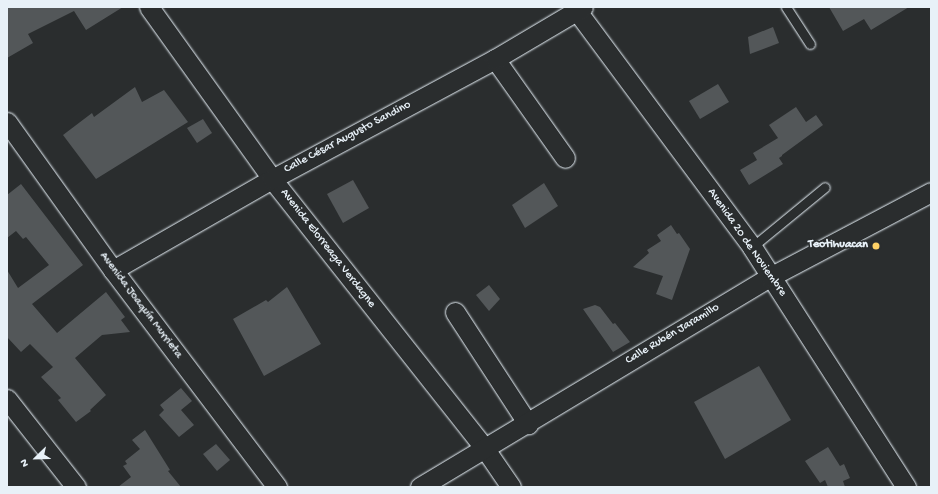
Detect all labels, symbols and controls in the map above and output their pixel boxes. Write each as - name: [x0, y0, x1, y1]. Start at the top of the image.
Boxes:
- street label: Calle César Augusto Sandino: [282, 98, 414, 178]
- street label: Avenida 20 de Noviembre: [703, 186, 789, 300]
- street label: Avenida Elorreaga Verdagne: [276, 187, 378, 311]
- place label: Teotihuacan: [808, 239, 868, 253]
- marker: Teotihuacan: [871, 241, 881, 251]
- street label: Avenida Joaquín Murrieta: [95, 250, 185, 362]
- street label: Calle Rubén Jaramillo: [623, 301, 723, 369]
- north arrow: [16, 438, 56, 478]
- text: N: [18, 457, 32, 468]

